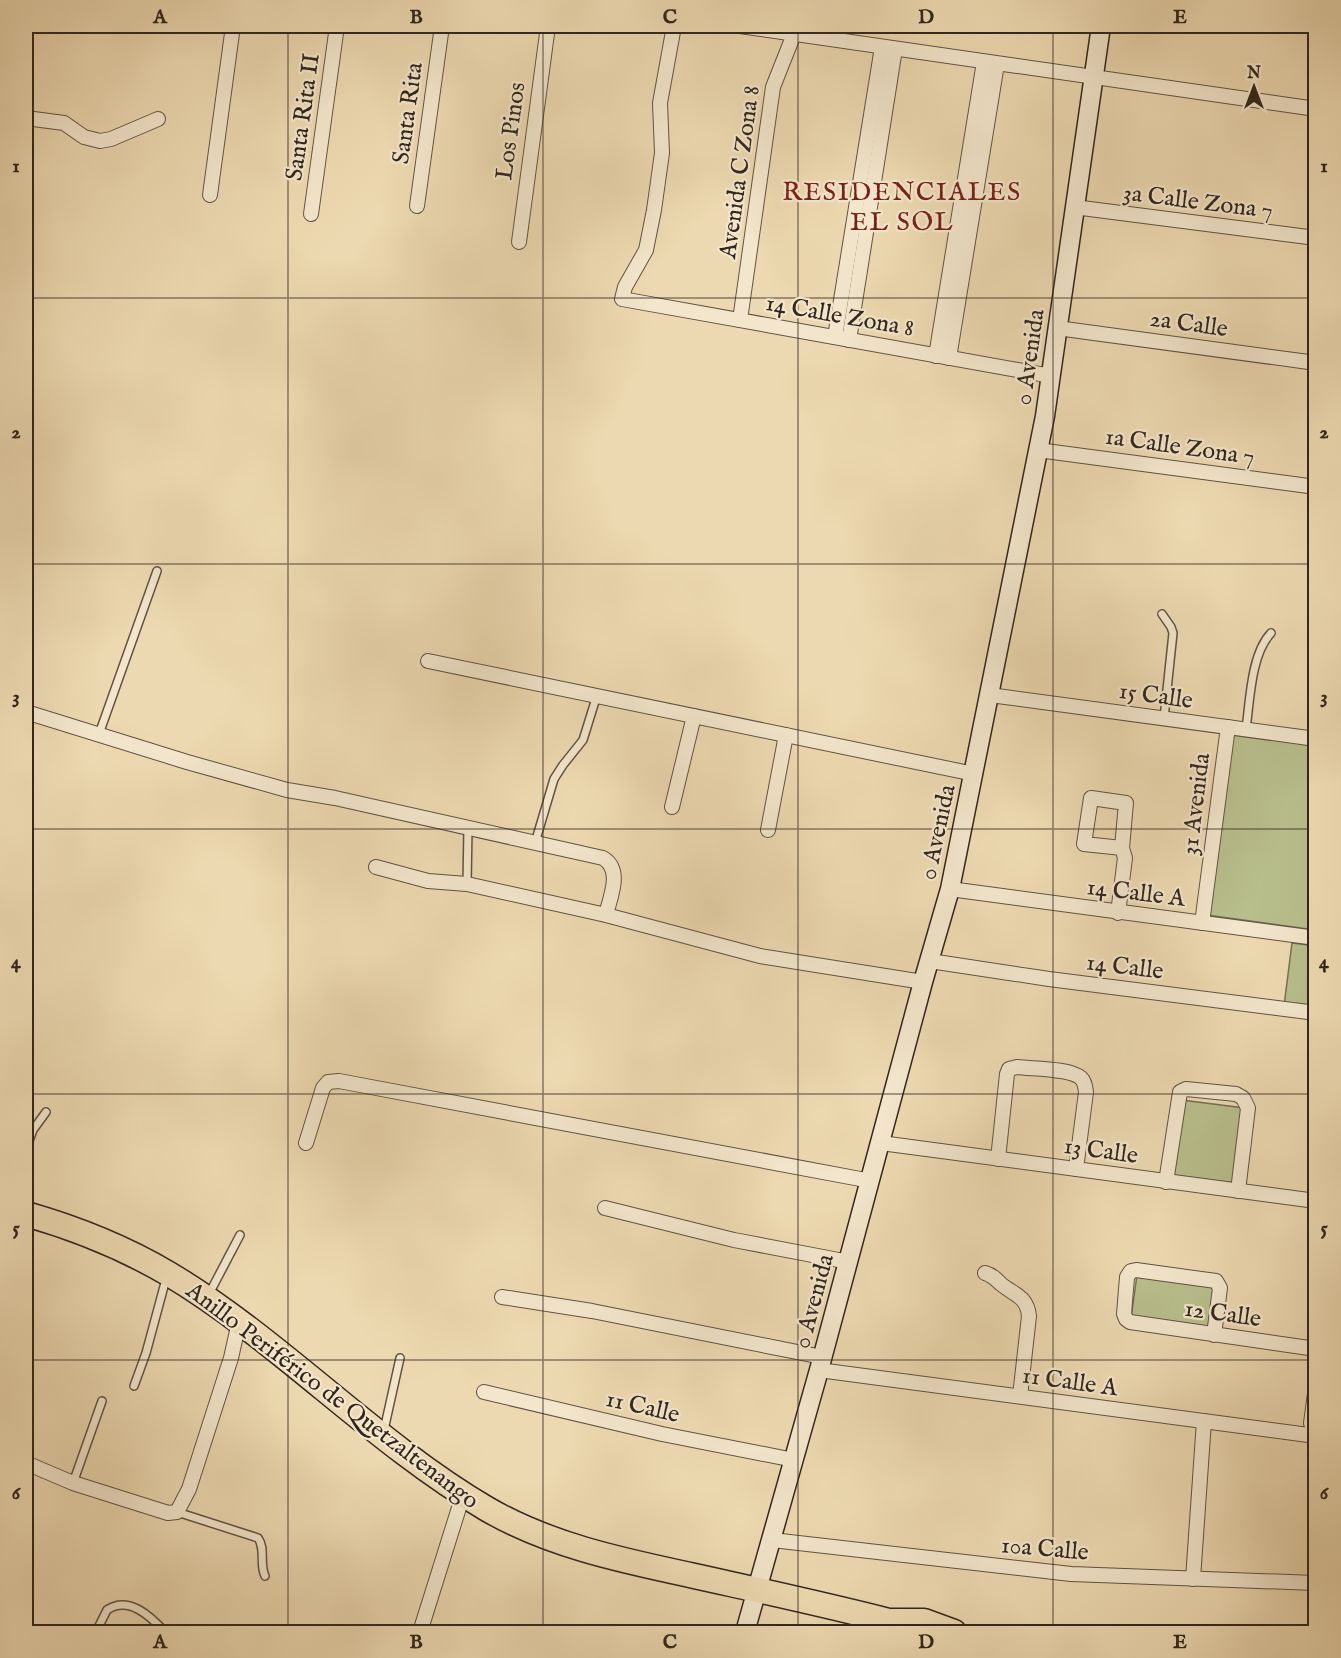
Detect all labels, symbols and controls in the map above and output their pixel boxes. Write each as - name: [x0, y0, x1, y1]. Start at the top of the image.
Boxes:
- text: A: [152, 5, 168, 30]
- text: B: [409, 5, 423, 30]
- text: C: [663, 5, 677, 30]
- text: D: [918, 5, 934, 30]
- text: E: [1173, 5, 1187, 30]
- street label: Santa Rita II: [279, 52, 328, 183]
- north arrow: [1224, 57, 1284, 117]
- street label: Santa Rita: [386, 60, 431, 166]
- text: N: [1246, 64, 1261, 84]
- street label: Los Pinos: [489, 80, 534, 182]
- street label: Avenida C Zona 8: [713, 84, 768, 262]
- text: 1: [12, 154, 20, 179]
- text: 1: [1320, 154, 1328, 179]
- district label: RESIDENCIALES EL SOL: [782, 176, 1022, 239]
- street label: 3a Calle Zona 7: [1121, 178, 1274, 227]
- street label: 14 Calle Zona 8: [763, 288, 916, 345]
- street label: 2a Calle: [1148, 304, 1230, 345]
- street label: 0 Avenida: [1008, 307, 1053, 407]
- text: 2: [11, 420, 21, 445]
- text: 2: [1319, 420, 1329, 445]
- street label: 1a Calle Zona 7: [1103, 422, 1257, 473]
- street label: 15 Calle: [1117, 676, 1195, 717]
- text: 3: [12, 685, 20, 710]
- text: 3: [1320, 685, 1328, 710]
- street label: 31 Avenida: [1175, 751, 1218, 857]
- street label: 0 Avenida: [913, 781, 964, 883]
- street label: 14 Calle A: [1085, 872, 1188, 915]
- street label: 14 Calle: [1084, 947, 1165, 988]
- text: 4: [11, 950, 22, 975]
- text: 4: [1319, 950, 1330, 975]
- street label: 13 Calle: [1062, 1131, 1140, 1172]
- text: 5: [12, 1216, 20, 1241]
- text: 5: [1320, 1216, 1328, 1241]
- street label: 0 Avenida: [787, 1250, 842, 1352]
- street label: Anillo Periférico de Quetzaltenango: [179, 1275, 485, 1517]
- street label: 12 Calle: [1183, 1294, 1263, 1335]
- street label: 11 Calle A: [1020, 1360, 1120, 1405]
- street label: 11 Calle: [603, 1384, 683, 1431]
- text: 6: [12, 1481, 22, 1506]
- text: 6: [1320, 1481, 1330, 1506]
- street label: 10a Calle: [1000, 1530, 1090, 1569]
- text: A: [152, 1630, 168, 1655]
- text: B: [409, 1630, 423, 1655]
- text: C: [663, 1630, 677, 1655]
- text: D: [918, 1630, 934, 1655]
- text: E: [1173, 1630, 1187, 1655]

